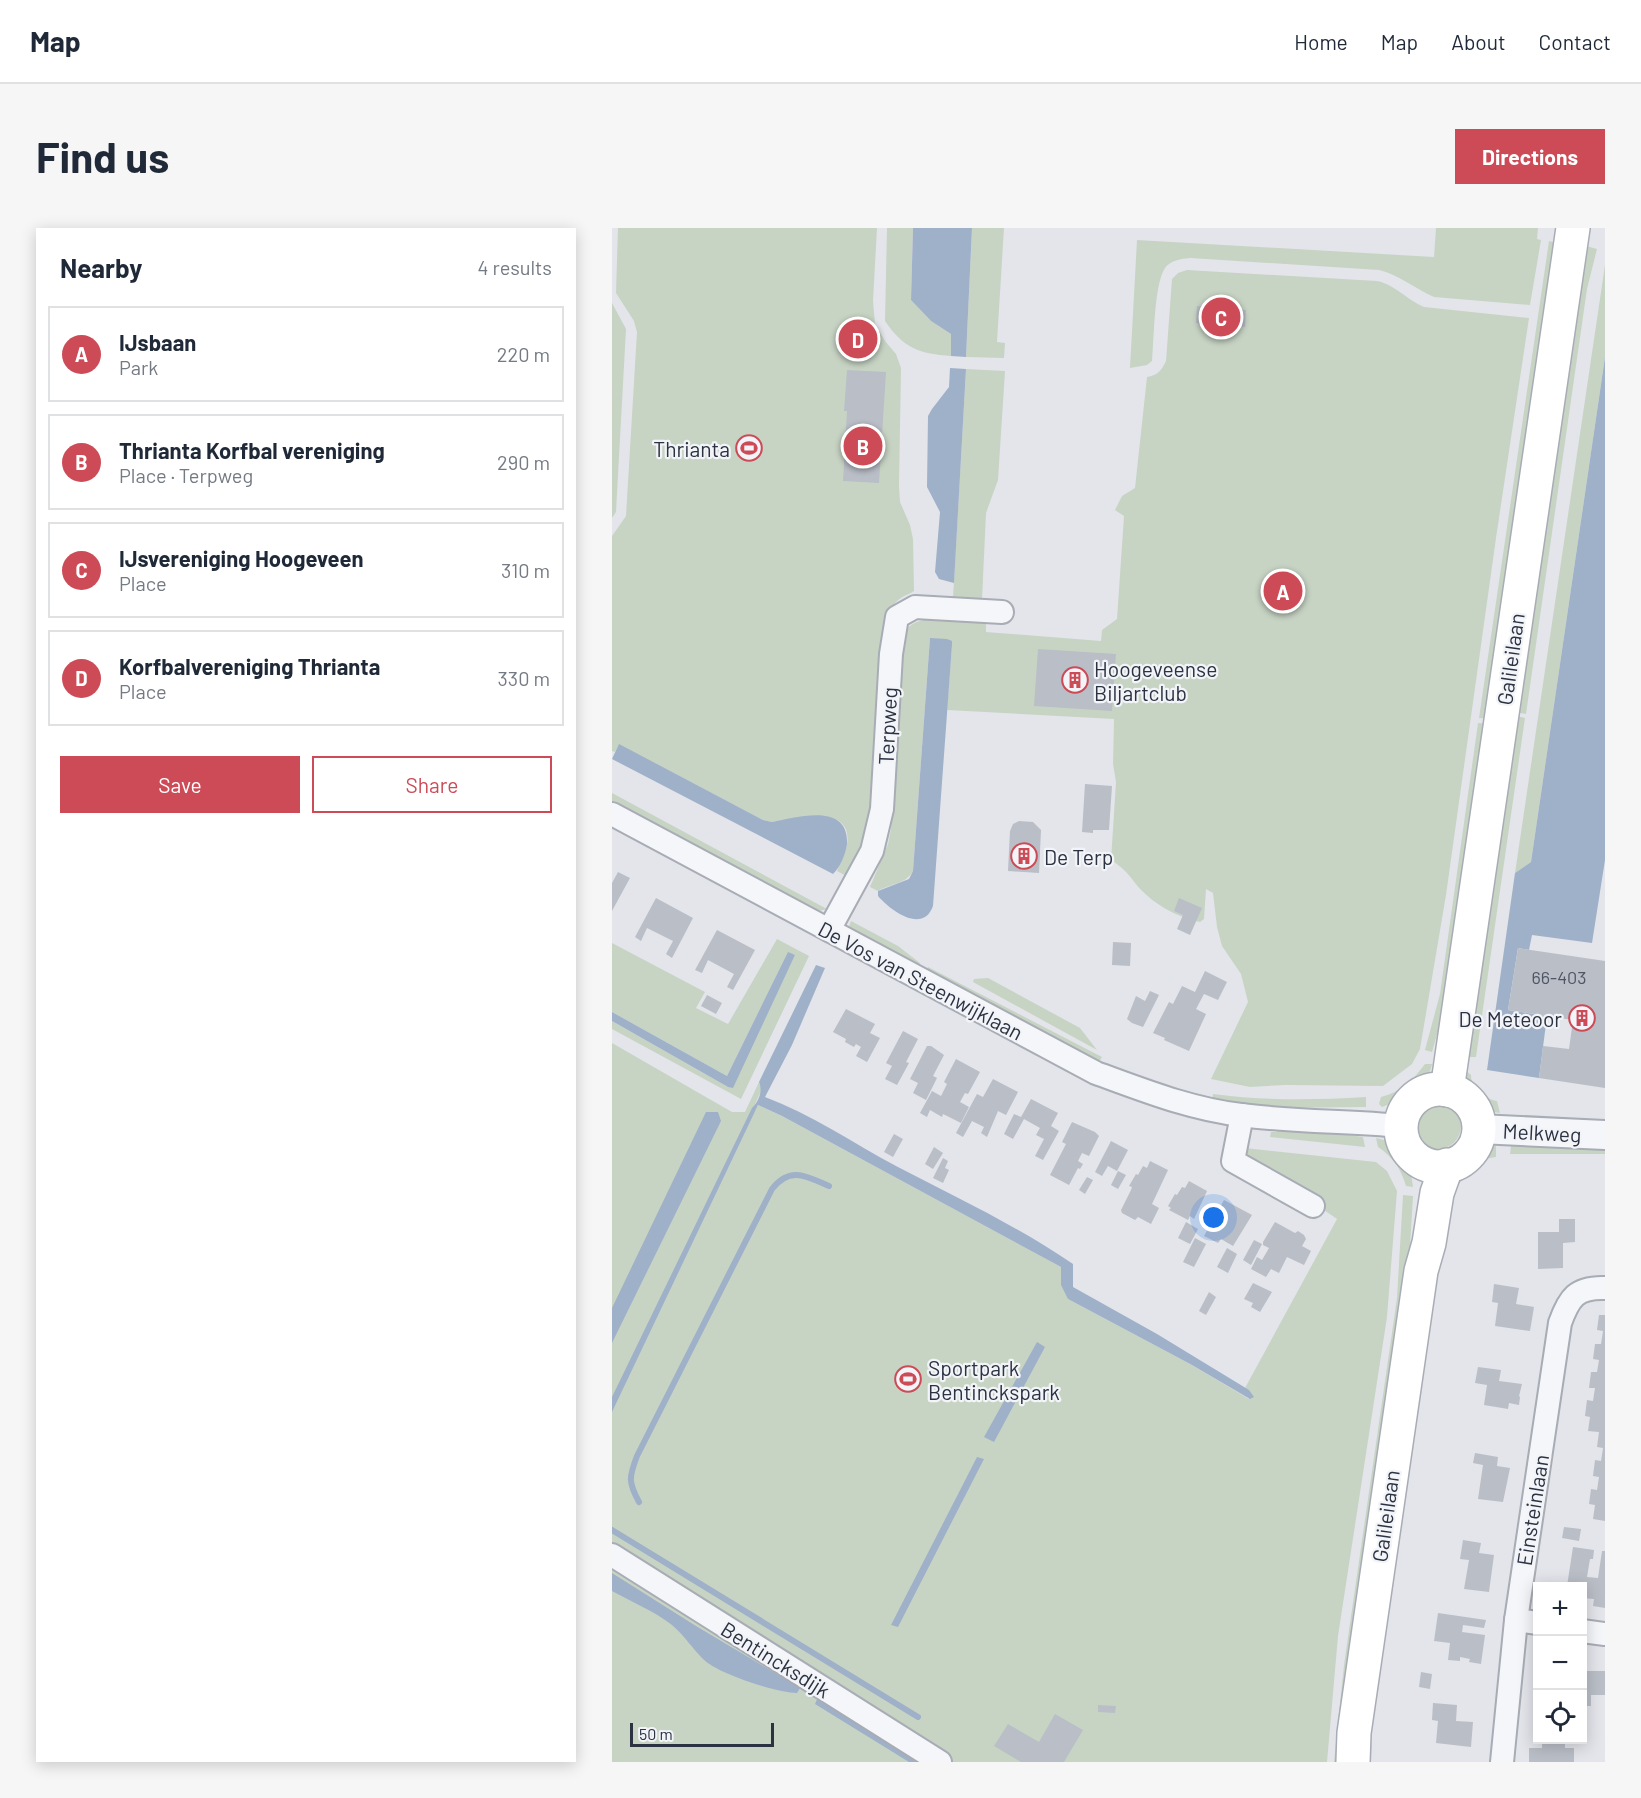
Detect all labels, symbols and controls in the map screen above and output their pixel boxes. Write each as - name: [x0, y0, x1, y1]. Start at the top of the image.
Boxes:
- text: Map: [30, 24, 81, 58]
- text: Home: [1294, 29, 1348, 54]
- text: Map: [1381, 29, 1418, 54]
- text: About: [1451, 29, 1506, 54]
- text: Contact: [1539, 29, 1611, 54]
- button: Directions: [1455, 129, 1605, 184]
- text: Find us: [36, 131, 169, 181]
- text: Nearby: [60, 252, 142, 283]
- text: 4 results: [477, 255, 552, 279]
- pin: C: [1202, 294, 1240, 340]
- pin: D: [838, 316, 878, 362]
- text: IJsbaan: [119, 329, 196, 355]
- text: A: [75, 342, 88, 366]
- text: 220 m: [497, 342, 550, 366]
- text: Park: [119, 355, 158, 379]
- pin: B: [844, 424, 882, 468]
- sports icon: Thrianta: [734, 433, 764, 463]
- place label: Thrianta: [653, 436, 730, 461]
- text: Thrianta Korfbal vereniging: [119, 437, 385, 463]
- text: B: [75, 450, 88, 474]
- text: 290 m: [497, 450, 550, 474]
- text: Place · Terpweg: [119, 463, 253, 487]
- text: IJsvereniging Hoogeveen: [119, 545, 364, 571]
- text: C: [75, 558, 88, 582]
- text: 310 m: [501, 558, 550, 582]
- pin: A: [1264, 568, 1302, 614]
- text: Place: [119, 571, 167, 595]
- street label: Galileilaan: [1491, 611, 1529, 707]
- text: Korfbalvereniging Thrianta: [119, 653, 380, 679]
- place label: Hoogeveense Biljartclub: [1094, 656, 1217, 705]
- building icon: Hoogeveense Biljartclub: [1060, 665, 1090, 695]
- text: D: [75, 666, 88, 690]
- text: 330 m: [498, 666, 550, 690]
- text: Place: [119, 679, 167, 703]
- street label: Terpweg: [872, 686, 902, 766]
- button: Save: [60, 756, 300, 813]
- button: Share: [312, 756, 552, 813]
- building icon: De Terp: [1009, 841, 1039, 871]
- place label: De Terp: [1044, 844, 1113, 869]
- street label: De Vos van Steenwijklaan: [814, 915, 1028, 1045]
- house number: 66-403: [1532, 966, 1587, 988]
- building icon: De Meteoor: [1567, 1003, 1597, 1033]
- place label: De Meteoor: [1459, 1006, 1562, 1031]
- street label: Melkweg: [1502, 1117, 1582, 1147]
- your location: [1199, 1203, 1228, 1232]
- place label: Sportpark Bentinckspark: [928, 1355, 1060, 1404]
- sports icon: Sportpark Bentinckspark: [893, 1364, 923, 1394]
- street label: Einsteinlaan: [1511, 1453, 1553, 1567]
- street label: Galileilaan: [1366, 1468, 1404, 1564]
- map controls: [1533, 1582, 1587, 1744]
- button: +: [1533, 1582, 1587, 1636]
- street label: Bentincksdijk: [717, 1616, 835, 1702]
- button: −: [1533, 1636, 1587, 1690]
- button: locate: [1533, 1690, 1587, 1744]
- scale bar: [630, 1720, 774, 1748]
- text: 50 m: [639, 1724, 673, 1743]

